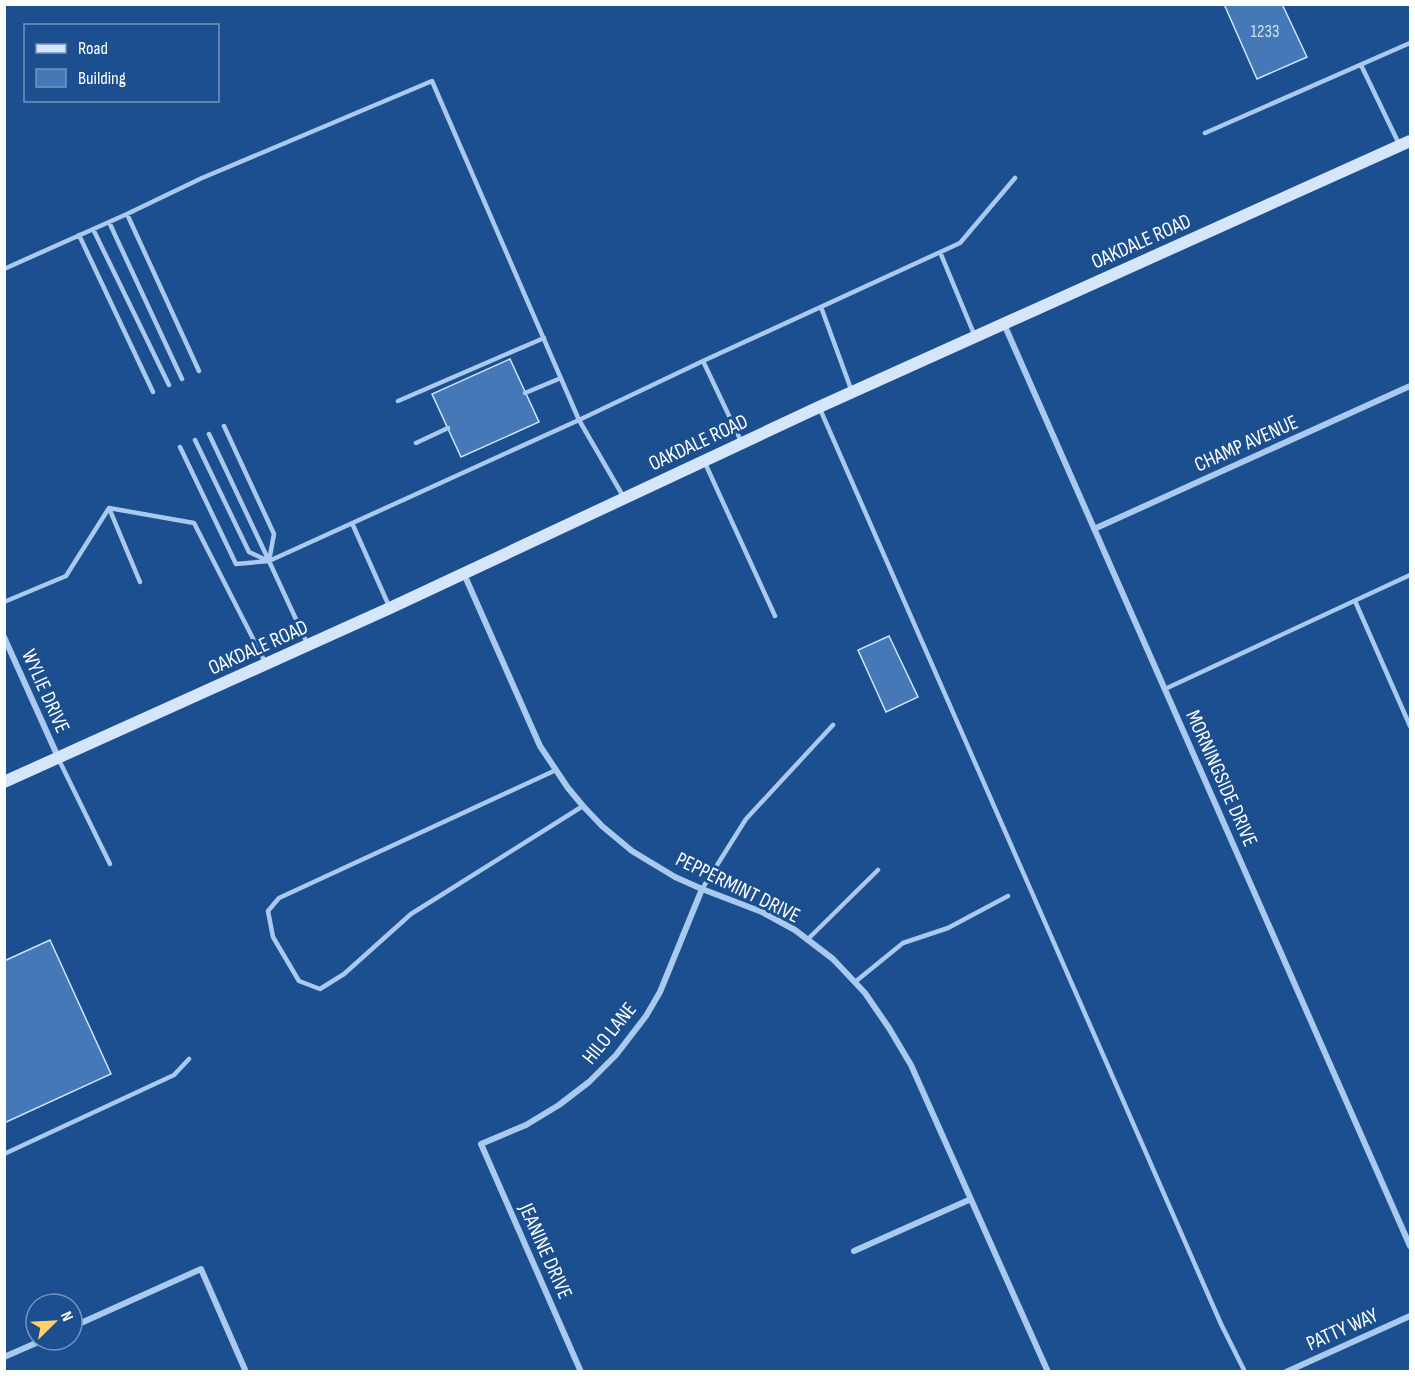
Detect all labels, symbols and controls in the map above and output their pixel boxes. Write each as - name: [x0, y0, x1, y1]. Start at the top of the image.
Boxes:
- house number: 1233: [1250, 21, 1280, 42]
- legend: [24, 24, 219, 102]
- text: Road: [78, 38, 108, 59]
- text: Building: [78, 68, 126, 89]
- street label: OAKDALE ROAD: [1087, 208, 1195, 275]
- street label: OAKDALE ROAD: [645, 409, 752, 476]
- street label: CHAMP AVENUE: [1191, 410, 1302, 477]
- street label: OAKDALE ROAD: [204, 614, 312, 681]
- street label: WYLIE DRIVE: [16, 646, 75, 737]
- street label: MORNINGSIDE DRIVE: [1180, 706, 1263, 850]
- street label: PEPPERMINT DRIVE: [672, 847, 804, 928]
- street label: HILO LANE: [577, 997, 642, 1069]
- street label: JEANINE DRIVE: [513, 1199, 578, 1303]
- north arrow: [24, 1292, 84, 1352]
- street label: PATTY WAY: [1303, 1303, 1382, 1356]
- text: N: [56, 1309, 77, 1324]

